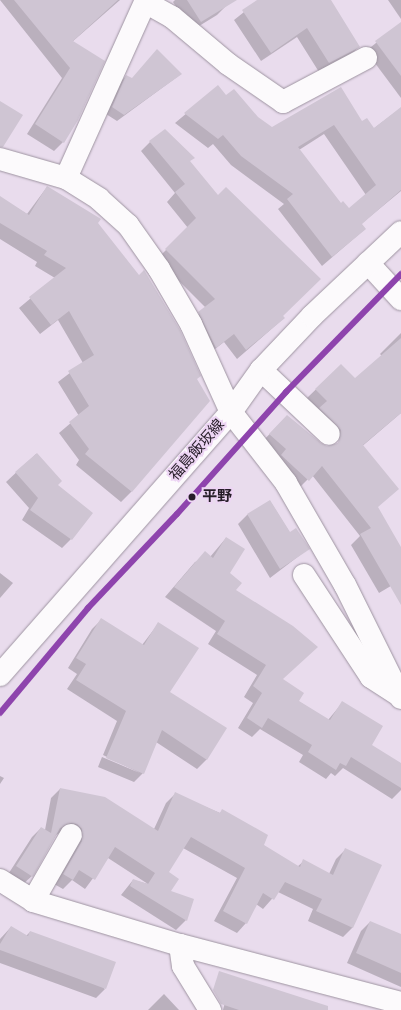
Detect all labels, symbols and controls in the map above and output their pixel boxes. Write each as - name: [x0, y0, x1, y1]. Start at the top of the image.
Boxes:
- street label: 福島飯坂線: [166, 416, 228, 484]
- place label: 平野: [202, 488, 232, 506]
- marker: 平野: [185, 490, 199, 504]

